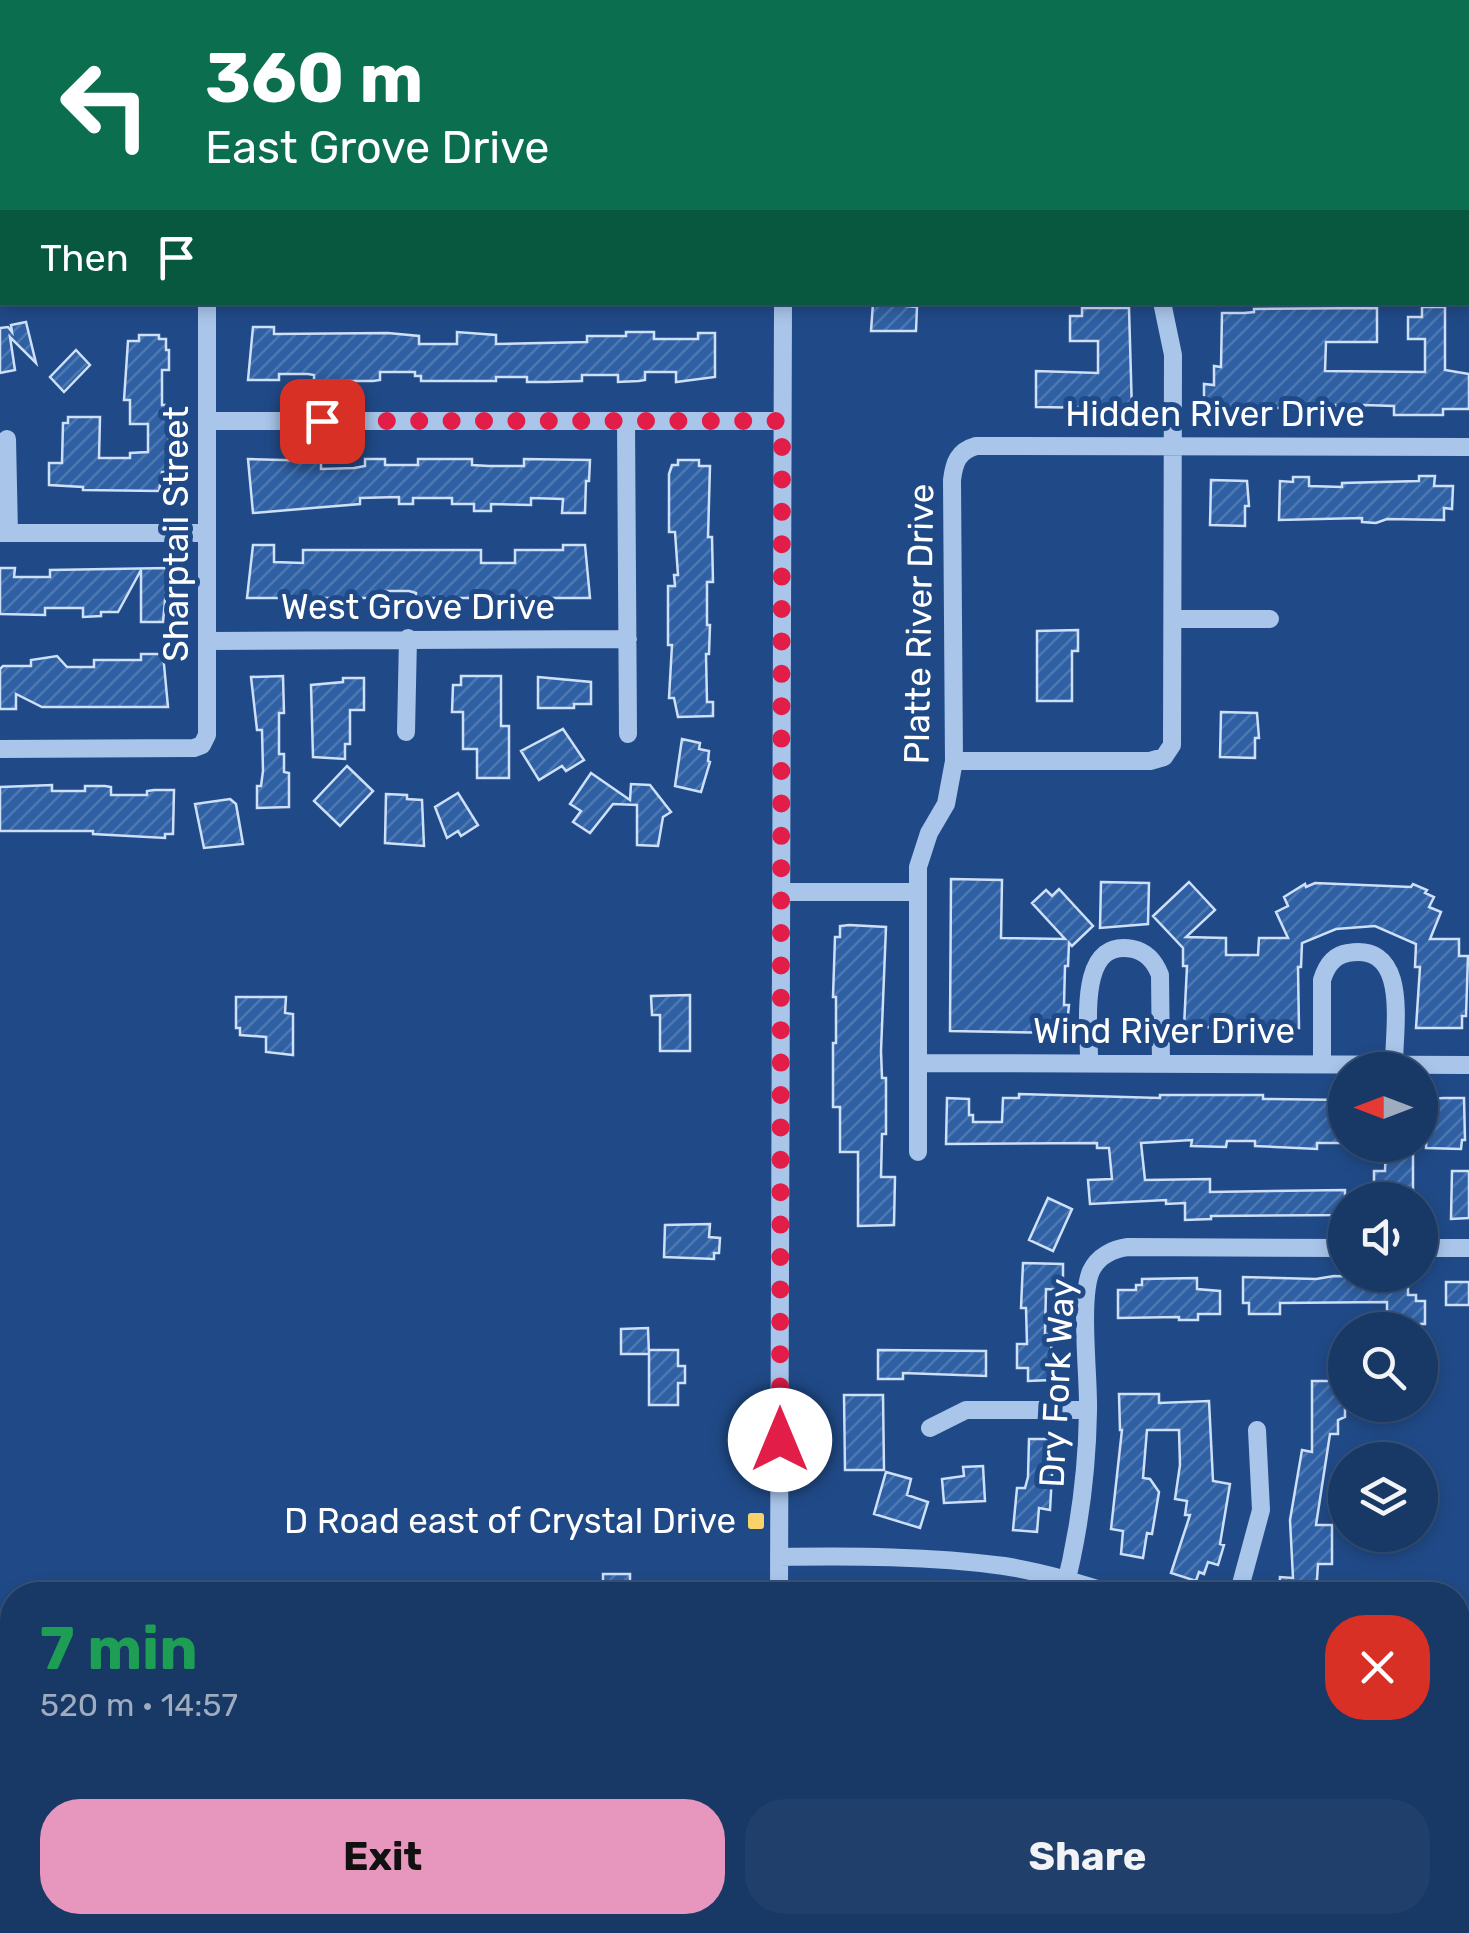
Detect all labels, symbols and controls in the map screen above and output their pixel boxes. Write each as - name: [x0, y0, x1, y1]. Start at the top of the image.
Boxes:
- text: 360 m: [205, 37, 423, 120]
- icon: left: [40, 40, 170, 170]
- text: East Grove Drive: [205, 121, 550, 174]
- icon: arrive: [149, 230, 204, 285]
- text: Then: [40, 235, 129, 281]
- pin: [280, 379, 365, 464]
- street label: Hidden River Drive: [1065, 393, 1365, 435]
- icon: arrive: [295, 394, 350, 449]
- street label: Sharptail Street: [155, 406, 197, 662]
- street label: Platte River Drive: [896, 483, 942, 765]
- street label: West Grove Drive: [281, 586, 555, 628]
- street label: Wind River Drive: [1033, 1010, 1295, 1052]
- north arrow: [1328, 1052, 1438, 1162]
- map controls: [1328, 1052, 1438, 1552]
- button: sound: [1328, 1182, 1438, 1292]
- street label: Dry Fork Way: [1031, 1278, 1083, 1488]
- button: search: [1328, 1312, 1438, 1422]
- position arrow: [728, 1388, 832, 1492]
- button: layers: [1328, 1442, 1438, 1552]
- place label: D Road east of Crystal Drive: [284, 1500, 736, 1542]
- marker: D Road east of Crystal Drive: [745, 1510, 767, 1532]
- text: 7 min: [40, 1613, 198, 1684]
- button: close: [1325, 1615, 1430, 1720]
- text: 520 m · 14:57: [40, 1686, 238, 1724]
- button: Exit: [40, 1799, 725, 1914]
- button: Share: [745, 1799, 1430, 1914]

